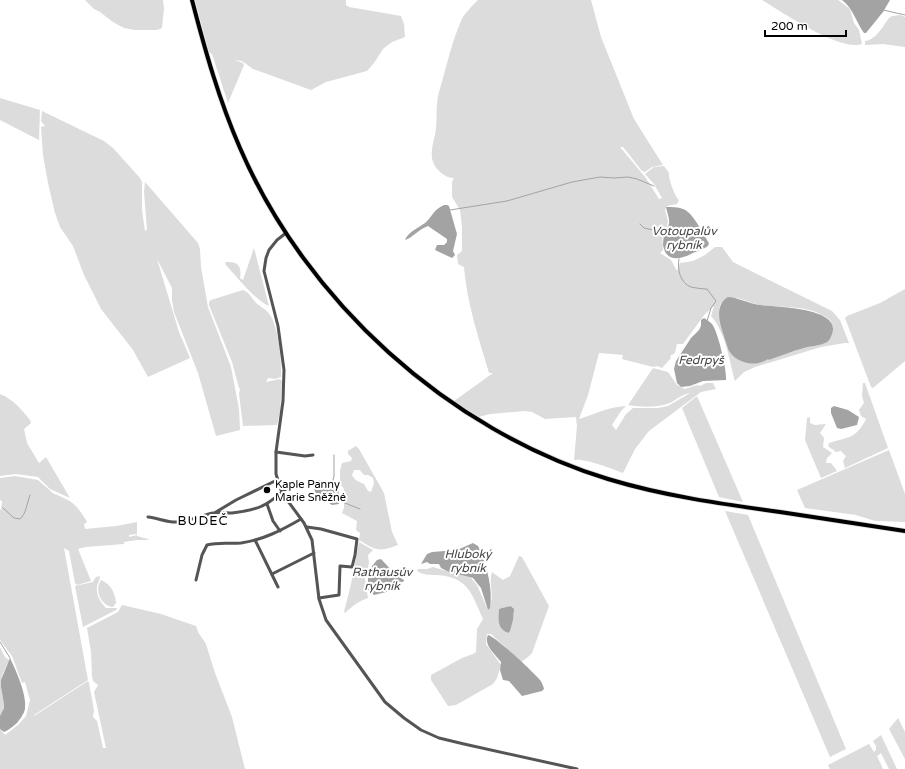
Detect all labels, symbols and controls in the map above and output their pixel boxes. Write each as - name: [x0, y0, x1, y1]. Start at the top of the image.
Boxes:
- scale bar: [765, 12, 846, 38]
- text: 200 m: [771, 19, 808, 33]
- water label: Votoupalův rybník: [652, 224, 718, 252]
- water label: Fedrpyš: [678, 353, 725, 367]
- place label: Kaple Panny Marie Sněžné: [275, 478, 346, 504]
- marker: Kaple Panny Marie Sněžné: [262, 485, 272, 495]
- district label: BUDEČ: [178, 513, 228, 529]
- water label: Hluboký rybník: [444, 547, 493, 575]
- water label: Rathausův rybník: [352, 565, 414, 593]

